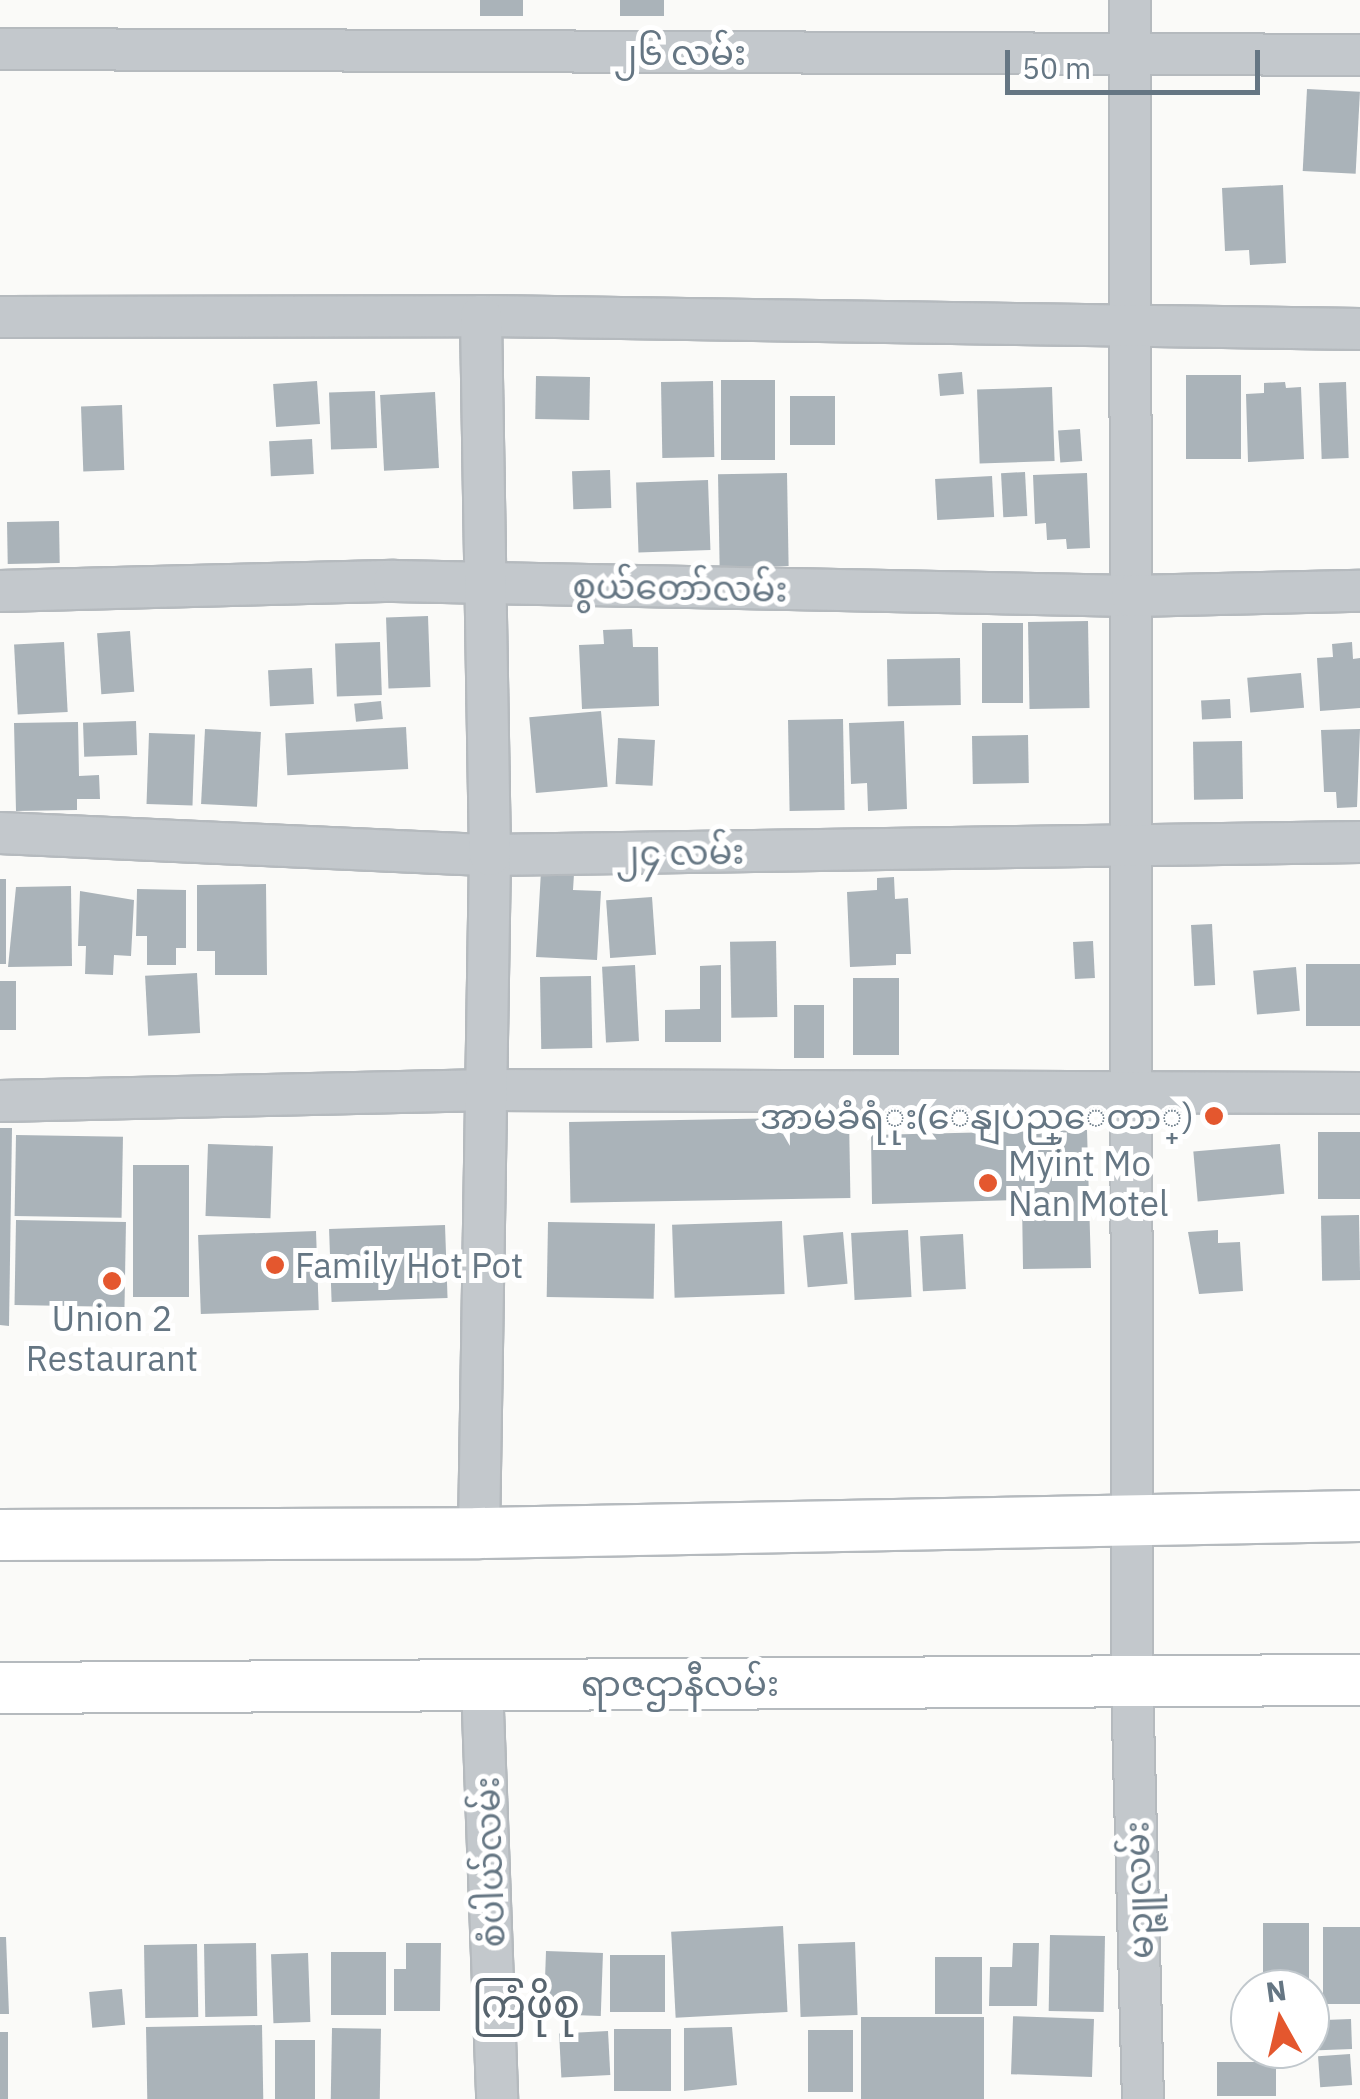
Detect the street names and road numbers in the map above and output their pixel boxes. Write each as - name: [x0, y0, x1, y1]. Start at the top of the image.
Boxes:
- street label: ၂၆ လမ်း: [614, 31, 746, 73]
- street label: စွယ်တော်လမ်း: [572, 564, 788, 610]
- street label: ၂၄ လမ်း: [615, 830, 745, 874]
- street label: ရာဇဌာနီလမ်း: [581, 1662, 779, 1704]
- street label: စံပါယ်လမ်း: [465, 1776, 513, 1948]
- street label: မဉ္ဇူလမ်း: [1115, 1820, 1161, 1960]

